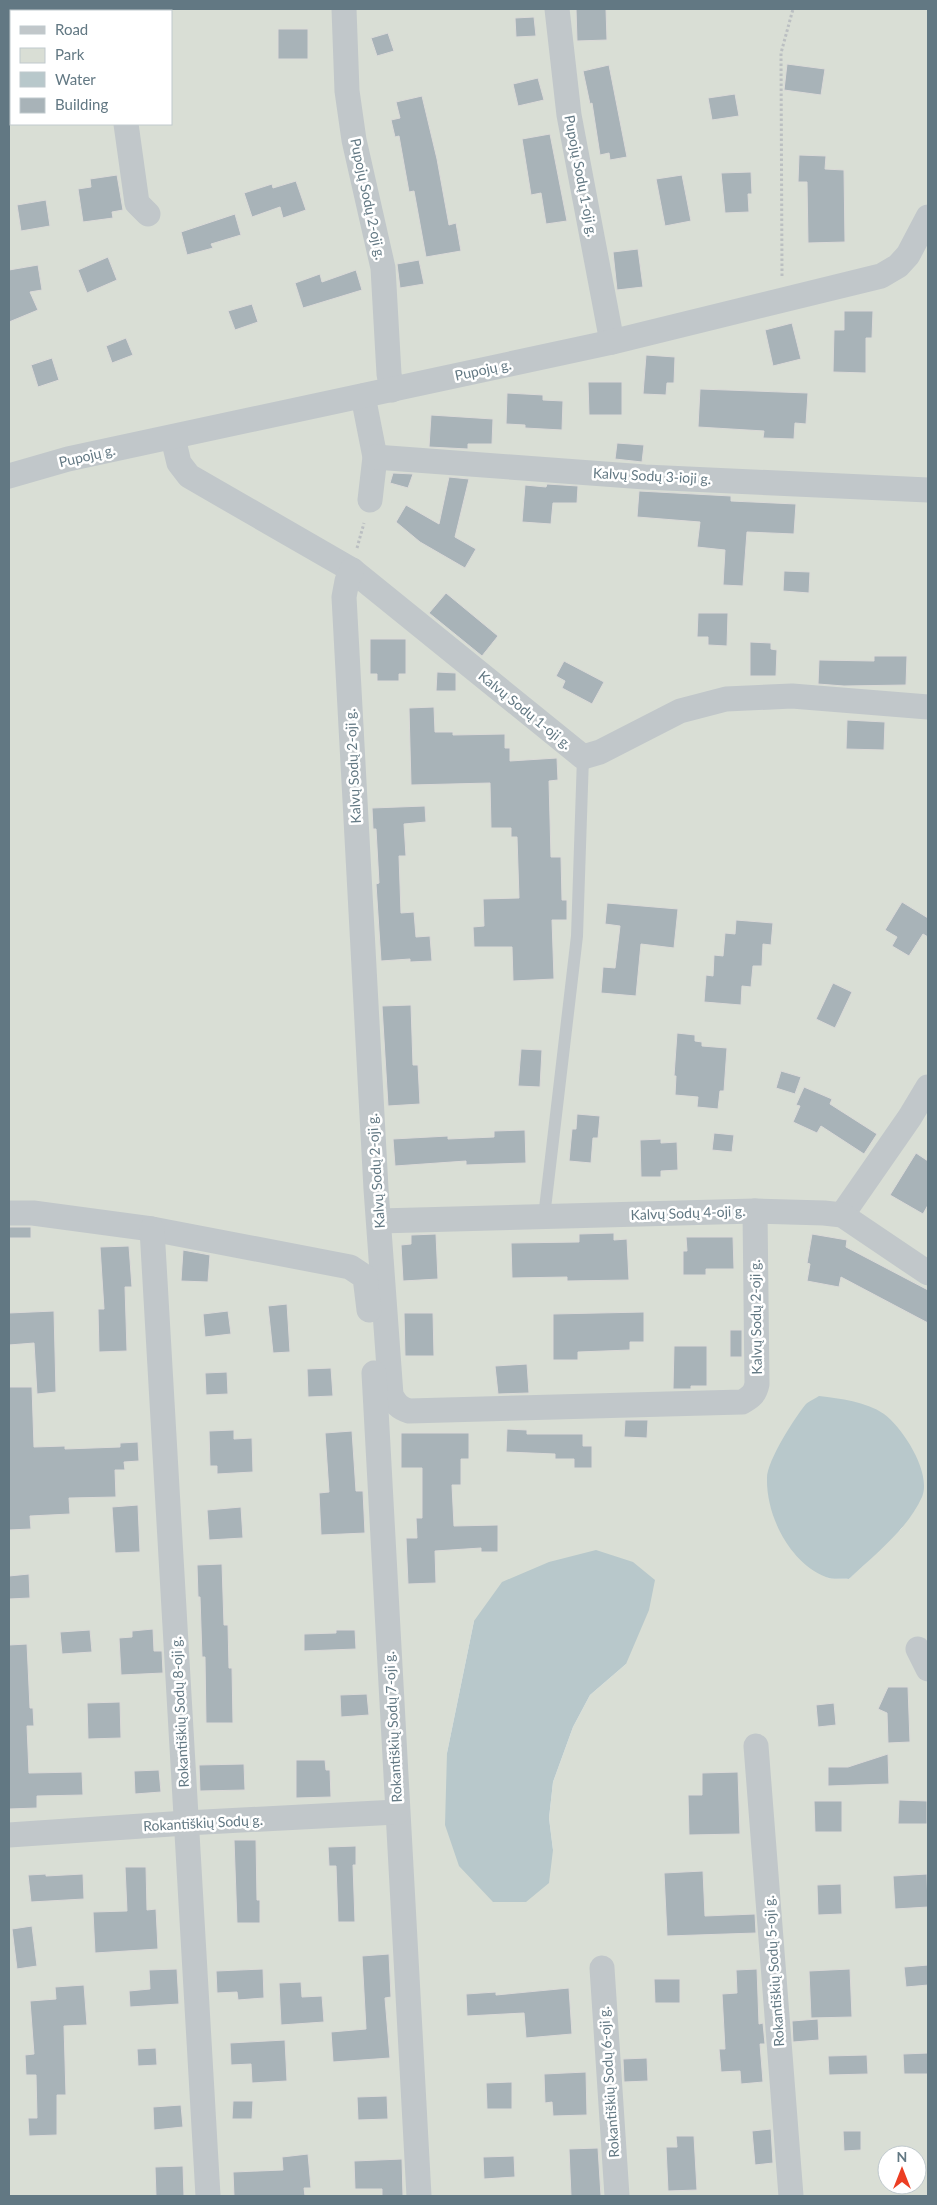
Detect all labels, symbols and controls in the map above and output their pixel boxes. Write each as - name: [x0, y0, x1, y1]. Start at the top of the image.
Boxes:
- legend: [10, 10, 172, 125]
- text: Road: [55, 20, 88, 38]
- text: Park: [55, 45, 85, 63]
- text: Water: [55, 70, 96, 88]
- text: Building: [55, 95, 108, 113]
- street label: Pupojų Sodų 1-oji g.: [561, 114, 602, 238]
- street label: Pupojų Sodų 2-oji g.: [347, 137, 390, 261]
- street label: Pupojų g.: [453, 355, 513, 384]
- street label: Pupojų g.: [57, 441, 117, 470]
- street label: Kalvų Sodų 3-ioji g.: [592, 464, 712, 487]
- street label: Kalvų Sodų 1-oji g.: [475, 667, 575, 752]
- street label: Kalvų Sodų 2-oji g.: [341, 708, 364, 824]
- street label: Kalvų Sodų 2-oji g.: [363, 1113, 388, 1229]
- street label: Kalvų Sodų 4-oji g.: [630, 1202, 746, 1223]
- street label: Kalvų Sodų 2-oji g.: [746, 1259, 765, 1375]
- street label: Rokantiškių Sodų 8-oji g.: [167, 1636, 192, 1788]
- street label: Rokantiškių Sodų 7-oji g.: [380, 1651, 405, 1803]
- street label: Rokantiškių Sodų g.: [143, 1811, 263, 1834]
- street label: Rokantiškių Sodų 5-oji g.: [760, 1895, 787, 2047]
- street label: Rokantiškių Sodų 6-oji g.: [595, 2006, 622, 2158]
- north arrow: [877, 2145, 927, 2195]
- text: N: [897, 2148, 907, 2165]

